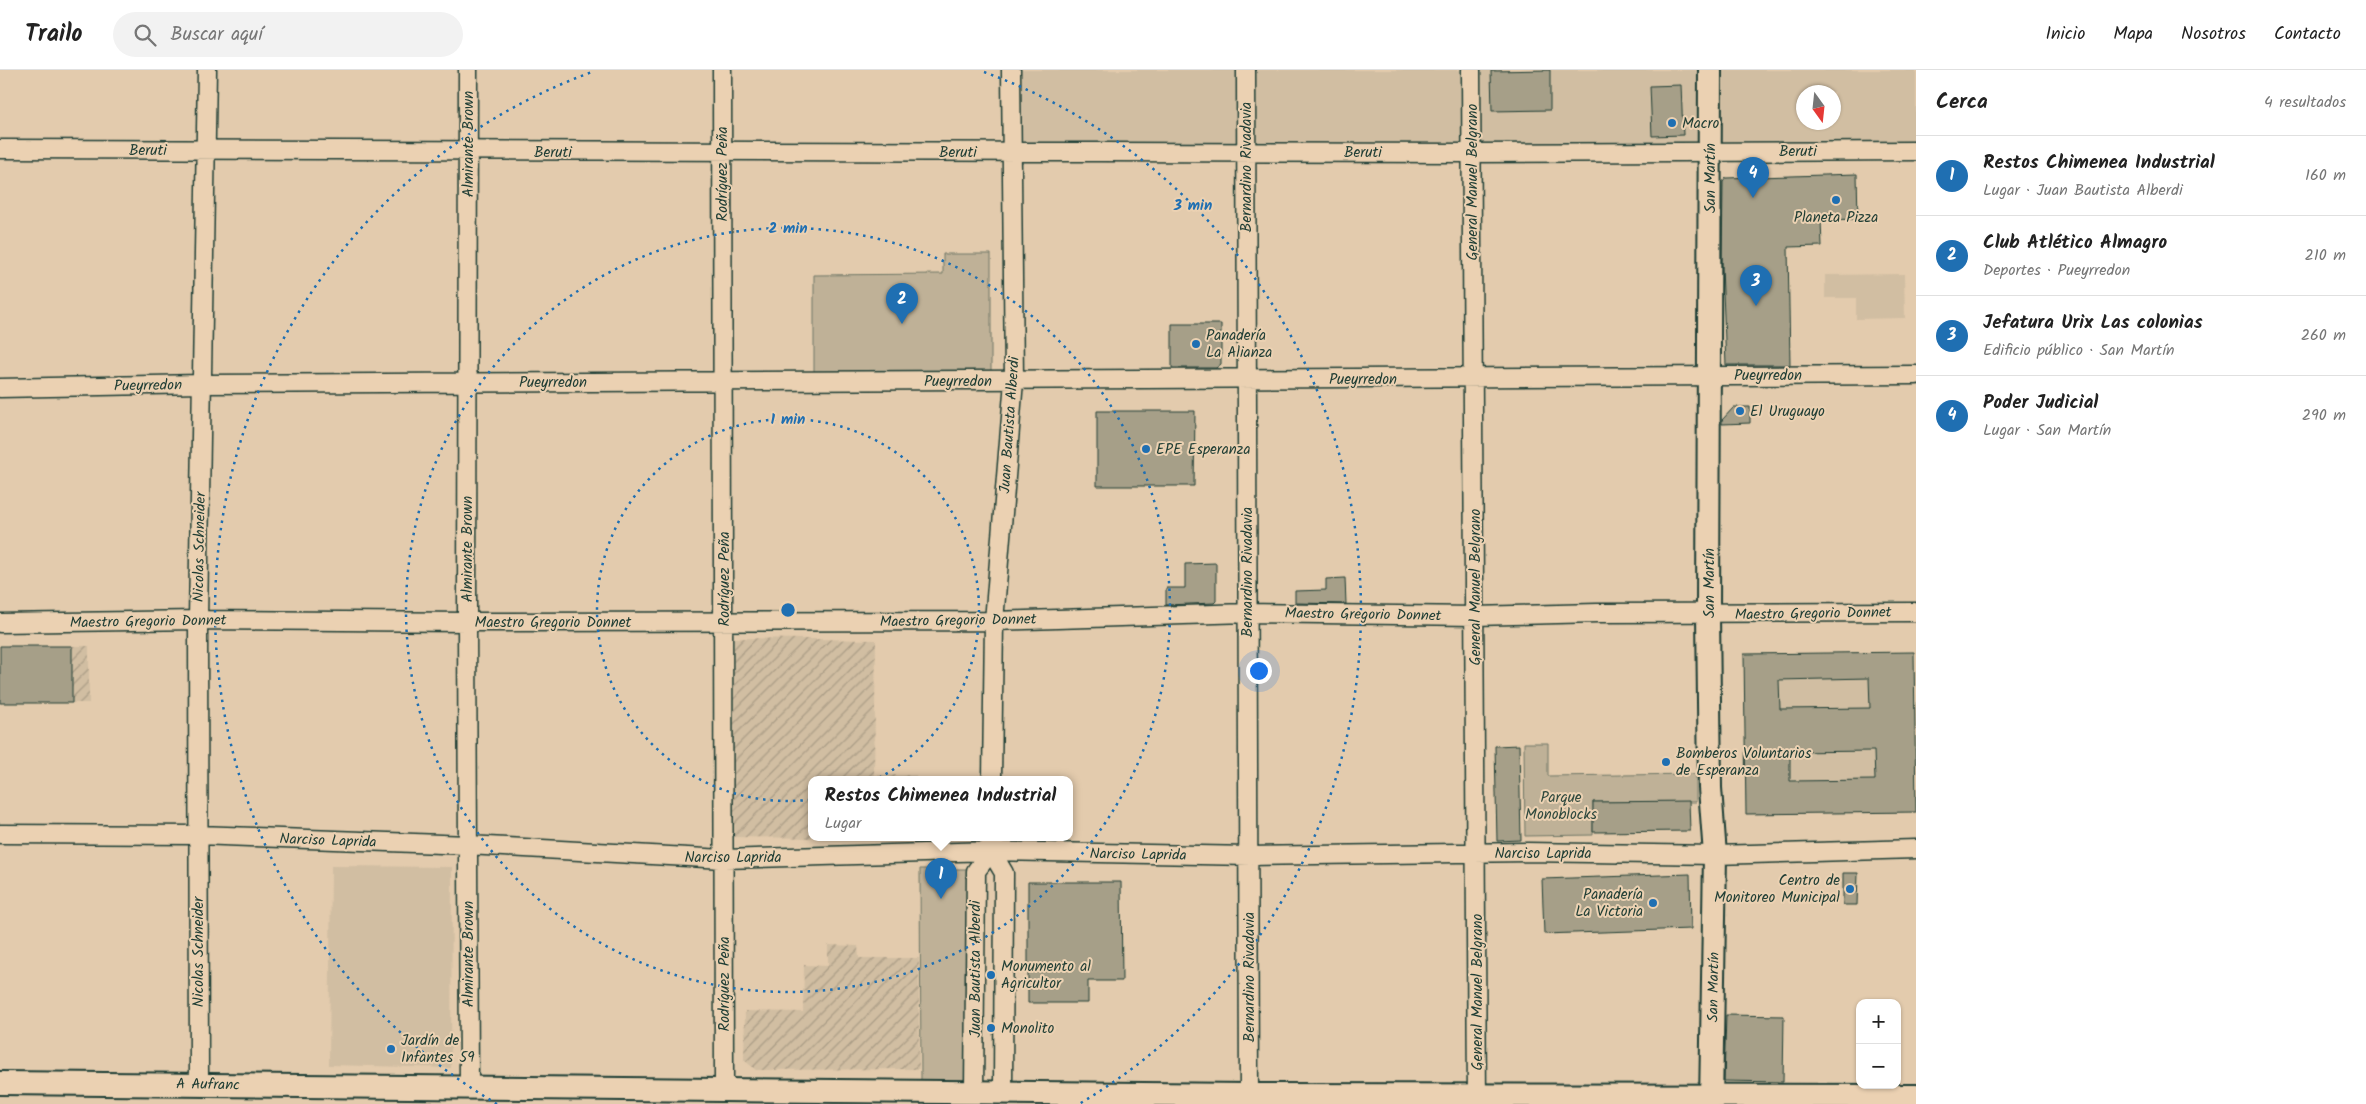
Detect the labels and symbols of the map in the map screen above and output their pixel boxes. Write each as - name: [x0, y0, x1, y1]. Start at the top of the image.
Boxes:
- north arrow: [1796, 85, 1841, 130]
- street label: Almirante Brown: [457, 91, 481, 197]
- street label: Bernardino Rivadavia: [1235, 102, 1259, 232]
- street label: General Manuel Belgrano: [1461, 103, 1485, 260]
- place label: Macro: [1682, 112, 1720, 136]
- marker: Macro: [1666, 117, 1678, 129]
- street label: Rodríguez Peña: [711, 126, 735, 222]
- street label: Beruti: [129, 139, 168, 163]
- street label: Beruti: [1779, 140, 1818, 164]
- street label: Beruti: [534, 141, 573, 165]
- street label: Beruti: [939, 141, 978, 165]
- street label: Beruti: [1344, 141, 1383, 165]
- street label: San Martín: [1699, 143, 1723, 213]
- pin: 4: [1737, 157, 1769, 198]
- text: 3 min: [1173, 194, 1212, 218]
- marker: Planeta Pizza: [1830, 194, 1842, 206]
- place label: Planeta Pizza: [1794, 206, 1878, 230]
- text: 2 min: [768, 217, 808, 241]
- pin: 3: [1740, 265, 1772, 306]
- pin: 2: [886, 283, 918, 324]
- place label: Panadería La Alianza: [1206, 324, 1272, 365]
- marker: Panadería La Alianza: [1190, 338, 1202, 350]
- street label: Juan Bautista Alberdi: [993, 354, 1027, 494]
- street label: Pueyrredon: [1734, 364, 1802, 388]
- street label: Pueyrredon: [1329, 368, 1397, 392]
- street label: Pueyrredon: [924, 370, 992, 394]
- street label: Pueyrredon: [519, 371, 587, 395]
- street label: Pueyrredon: [114, 373, 182, 399]
- place label: El Uruguayo: [1750, 400, 1825, 424]
- marker: El Uruguayo: [1734, 405, 1746, 417]
- text: 1 min: [771, 408, 805, 432]
- place label: EPE Esperanza: [1156, 438, 1250, 462]
- marker: EPE Esperanza: [1140, 443, 1152, 455]
- street label: Nicolas Schneider: [187, 491, 213, 602]
- street label: Almirante Brown: [456, 496, 480, 602]
- street label: Bernardino Rivadavia: [1236, 507, 1260, 637]
- street label: General Manuel Belgrano: [1464, 508, 1488, 665]
- street label: Rodríguez Peña: [713, 531, 737, 627]
- street label: San Martín: [1698, 548, 1722, 618]
- centre of rings: [779, 601, 797, 619]
- street label: Maestro Gregorio Donnet: [1734, 601, 1892, 627]
- street label: Maestro Gregorio Donnet: [1284, 602, 1442, 628]
- street label: Maestro Gregorio Donnet: [879, 608, 1037, 634]
- street label: Maestro Gregorio Donnet: [69, 609, 227, 635]
- street label: Maestro Gregorio Donnet: [475, 611, 632, 635]
- your location: [1246, 658, 1272, 684]
- place label: Bomberos Voluntarios de Esperanza: [1676, 742, 1812, 783]
- marker: Bomberos Voluntarios de Esperanza: [1660, 756, 1672, 768]
- park label: Parque Monoblocks: [1525, 786, 1598, 827]
- street label: Narciso Laprida: [279, 827, 377, 855]
- street label: Narciso Laprida: [1089, 842, 1187, 868]
- street label: Narciso Laprida: [1494, 842, 1592, 866]
- street label: Narciso Laprida: [684, 846, 782, 870]
- pin: 1: [925, 858, 957, 899]
- place label: Centro de Monitoreo Municipal: [1714, 869, 1840, 910]
- place label: Panadería La Victoria: [1575, 883, 1643, 924]
- marker: Centro de Monitoreo Municipal: [1844, 883, 1856, 895]
- street label: Nicolas Schneider: [187, 896, 211, 1007]
- marker: Panadería La Victoria: [1647, 897, 1659, 909]
- street label: Juan Bautista Alberdi: [964, 899, 988, 1038]
- street label: Almirante Brown: [457, 901, 481, 1007]
- street label: Bernardino Rivadavia: [1238, 912, 1262, 1042]
- street label: General Manuel Belgrano: [1466, 913, 1490, 1070]
- street label: Rodríguez Peña: [713, 936, 737, 1032]
- street label: San Martín: [1701, 952, 1727, 1022]
- place label: Monumento al Agricultor: [1001, 955, 1091, 996]
- marker: Monumento al Agricultor: [985, 969, 997, 981]
- place label: Monolito: [1001, 1017, 1054, 1041]
- marker: Monolito: [985, 1022, 997, 1034]
- place label: Jardín de Infantes 59: [401, 1029, 475, 1070]
- marker: Jardín de Infantes 59: [385, 1043, 397, 1055]
- street label: A Aufranc: [176, 1072, 240, 1098]

